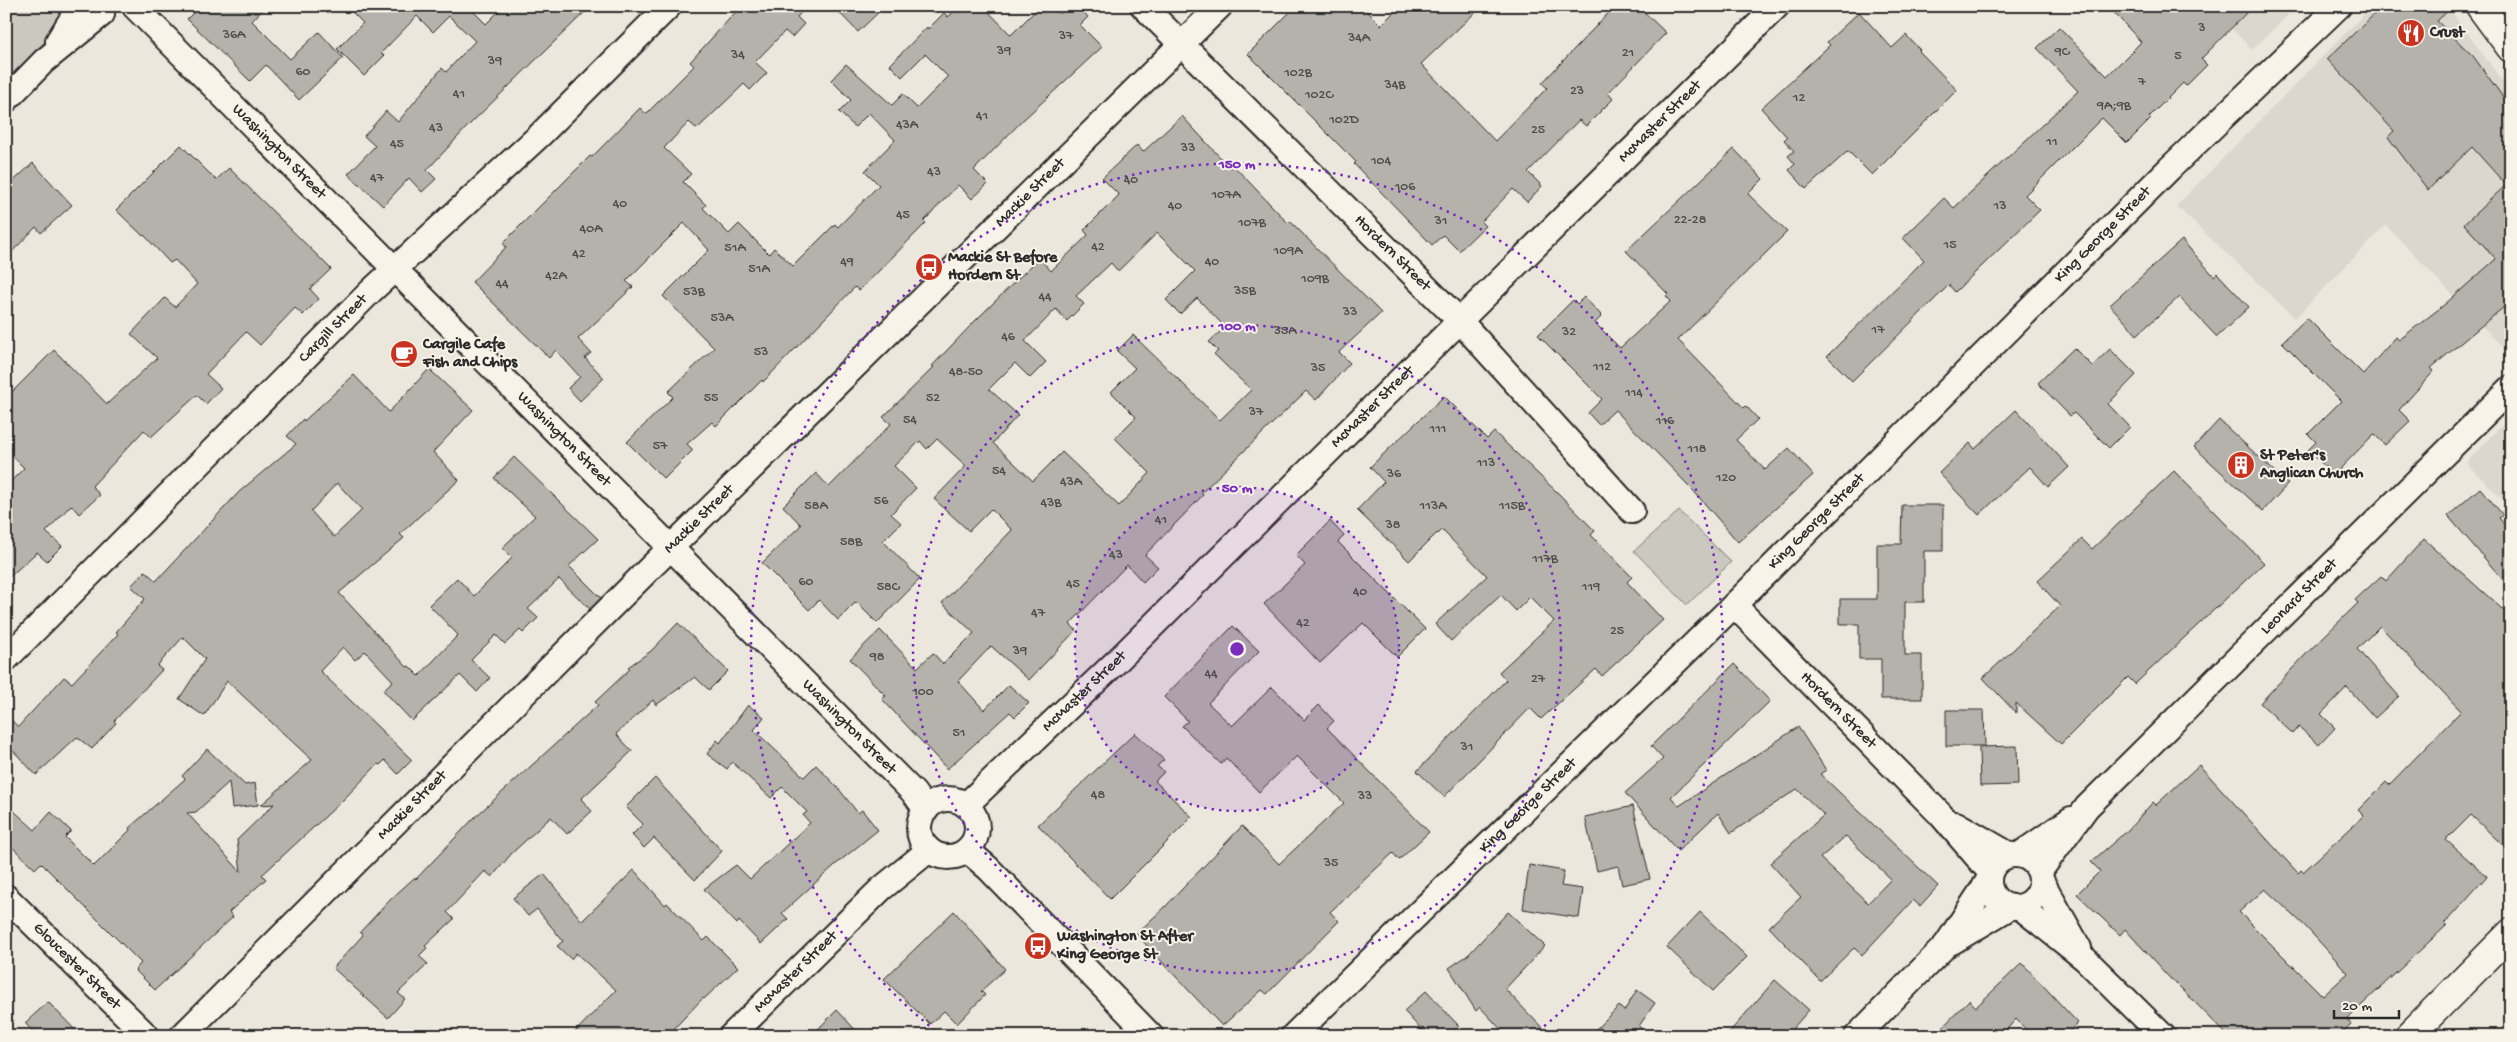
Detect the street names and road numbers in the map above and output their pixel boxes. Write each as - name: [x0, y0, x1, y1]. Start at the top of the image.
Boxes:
- street label: McMaster Street: [1615, 76, 1707, 167]
- street label: Washington Street: [227, 100, 331, 204]
- street label: Mackie Street: [991, 153, 1070, 232]
- street label: King George Street: [2051, 182, 2156, 288]
- street label: Hordern Street: [1350, 211, 1435, 297]
- street label: Cargill Street: [295, 289, 373, 367]
- street label: McMaster Street: [1327, 361, 1419, 452]
- street label: Washington Street: [513, 388, 616, 492]
- street label: King George Street: [1765, 469, 1870, 574]
- street label: Mackie Street: [660, 480, 739, 558]
- street label: Leonard Street: [2257, 554, 2343, 639]
- street label: McMaster Street: [1039, 646, 1132, 736]
- street label: Hordern Street: [1796, 668, 1881, 754]
- street label: Washington Street: [798, 676, 901, 780]
- street label: King George Street: [1476, 753, 1582, 858]
- street label: Mackie Street: [374, 766, 452, 844]
- street label: Gloucester Street: [29, 919, 126, 1015]
- street label: McMaster Street: [750, 926, 843, 1017]

